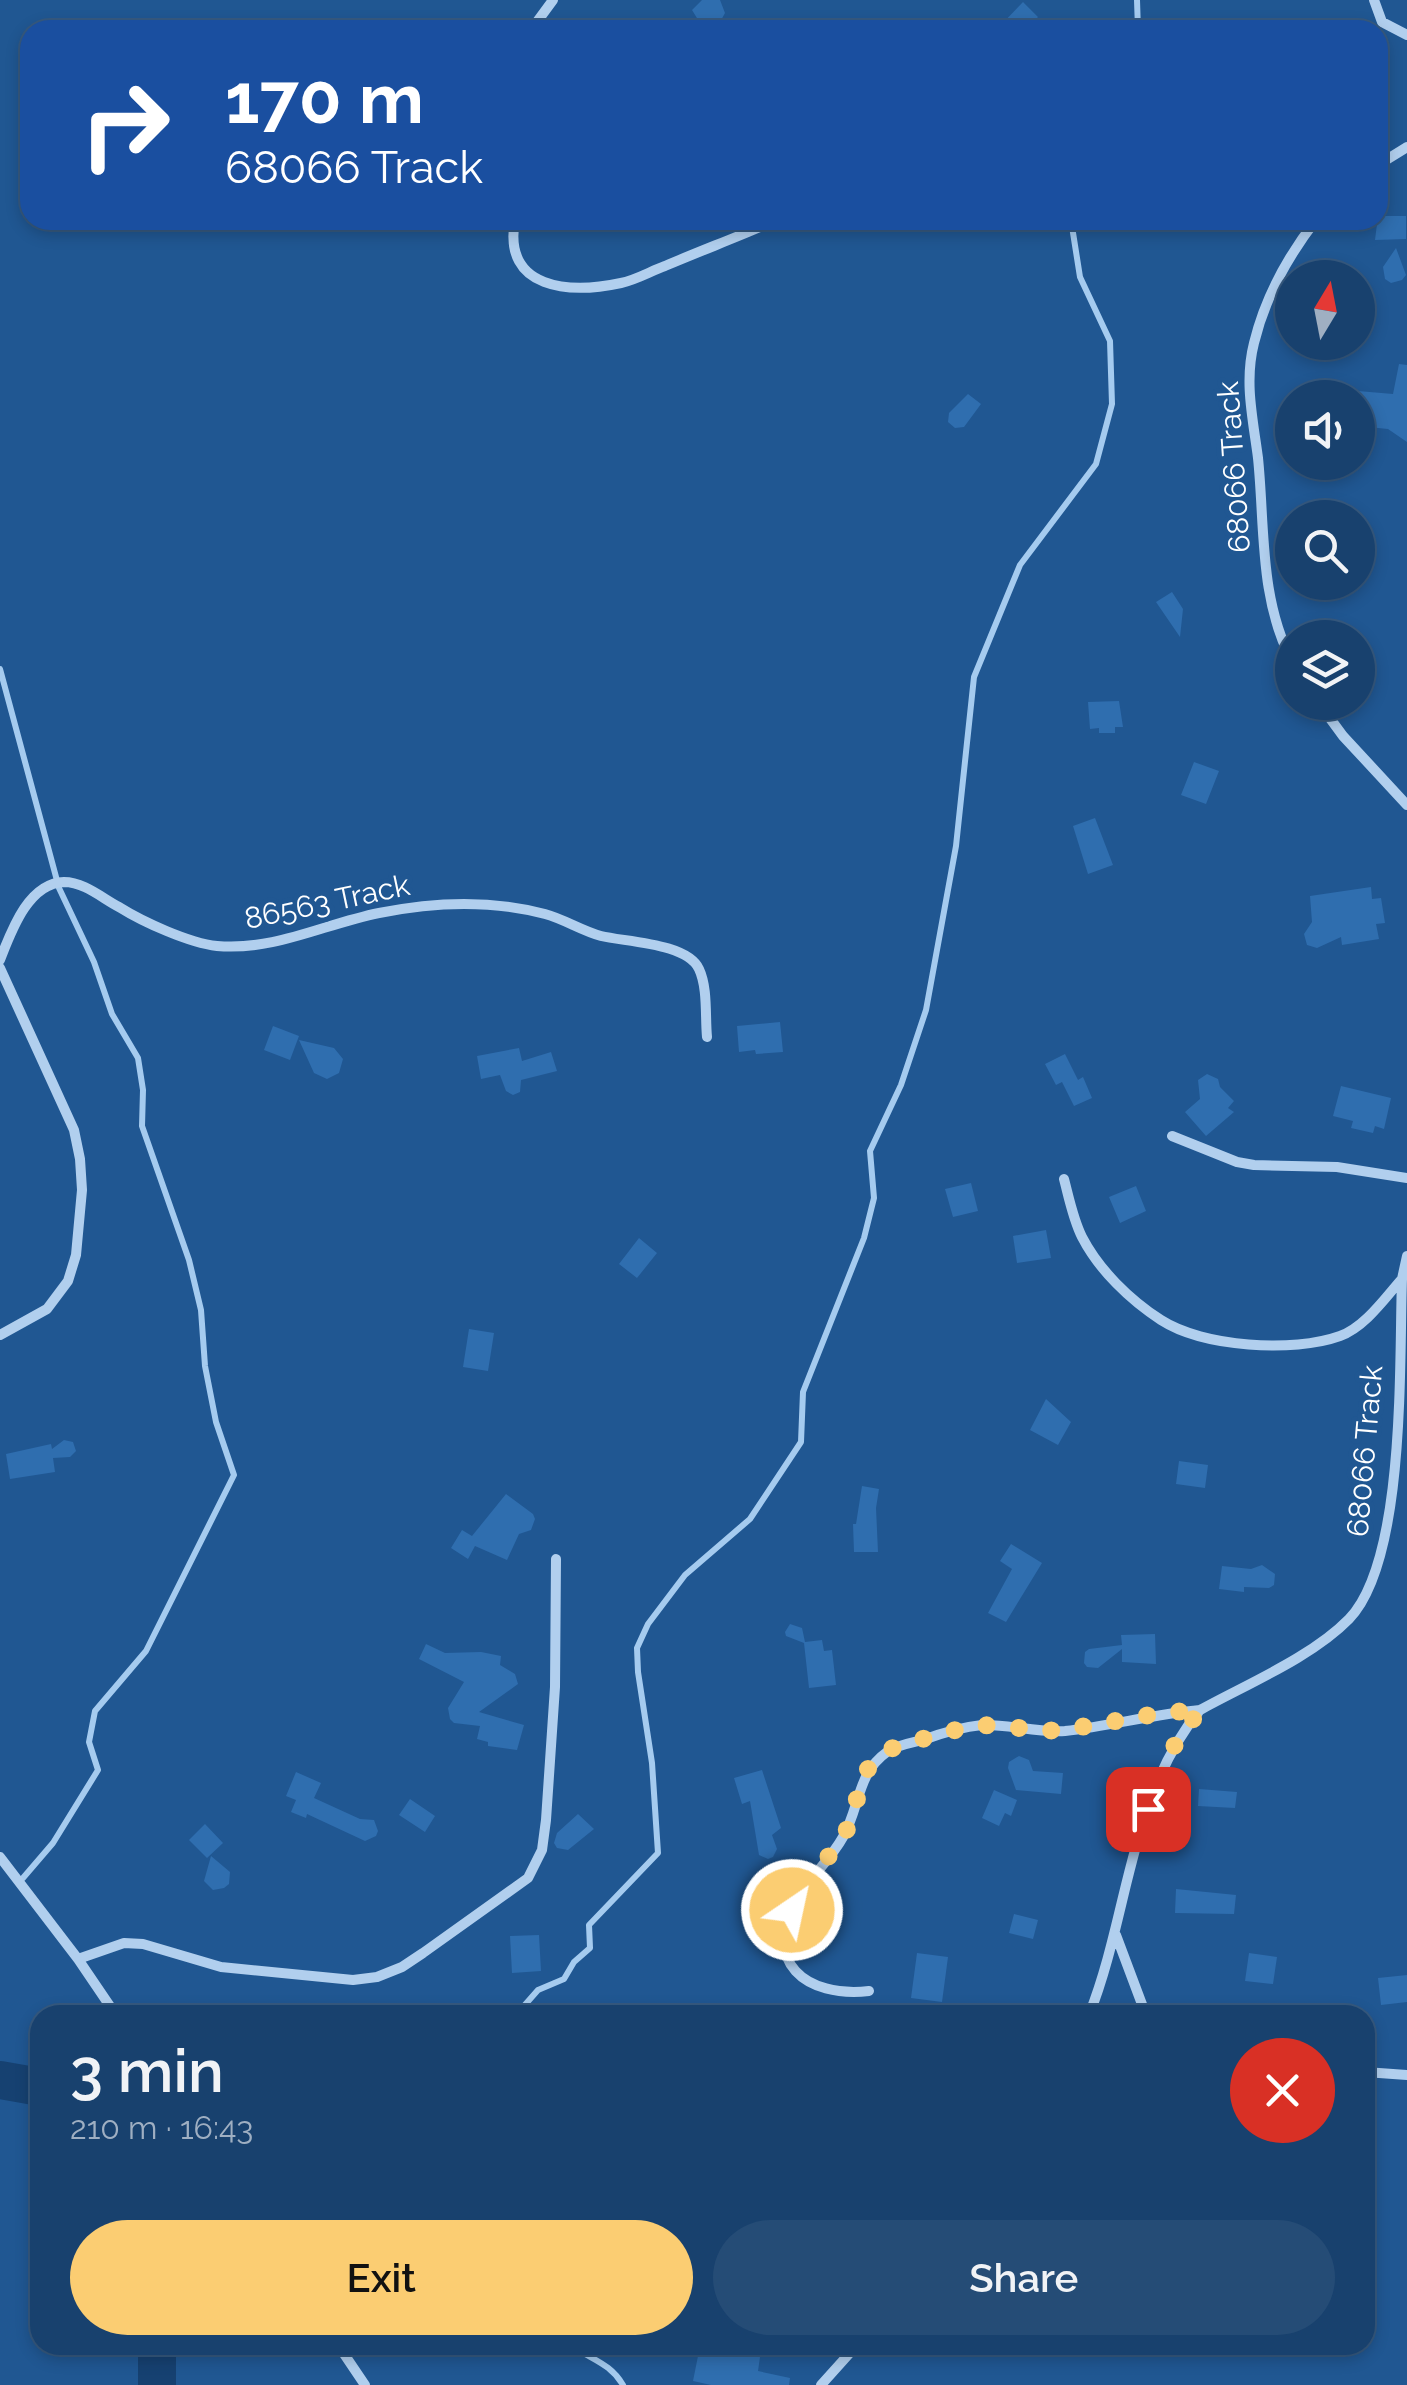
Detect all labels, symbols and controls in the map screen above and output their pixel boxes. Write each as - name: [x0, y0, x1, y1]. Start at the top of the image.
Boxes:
- text: 170 m: [225, 57, 424, 139]
- icon: right: [60, 60, 190, 190]
- text: 68066 Track: [225, 141, 483, 194]
- north arrow: [1275, 260, 1375, 360]
- map controls: [1275, 260, 1375, 720]
- street label: 68066 Track: [1210, 380, 1257, 554]
- button: sound: [1275, 380, 1375, 480]
- button: search: [1275, 500, 1375, 600]
- button: layers: [1275, 620, 1375, 720]
- street label: 86563 Track: [241, 867, 413, 936]
- street label: 68066 Track: [1340, 1364, 1389, 1538]
- pin: [1106, 1767, 1191, 1852]
- icon: arrive: [1121, 1782, 1176, 1837]
- position arrow: [740, 1858, 844, 1962]
- text: 3 min: [70, 2036, 224, 2106]
- button: close: [1230, 2038, 1335, 2143]
- text: 210 m · 16:43: [70, 2109, 253, 2146]
- button: Exit: [70, 2220, 693, 2335]
- button: Share: [713, 2220, 1335, 2335]

